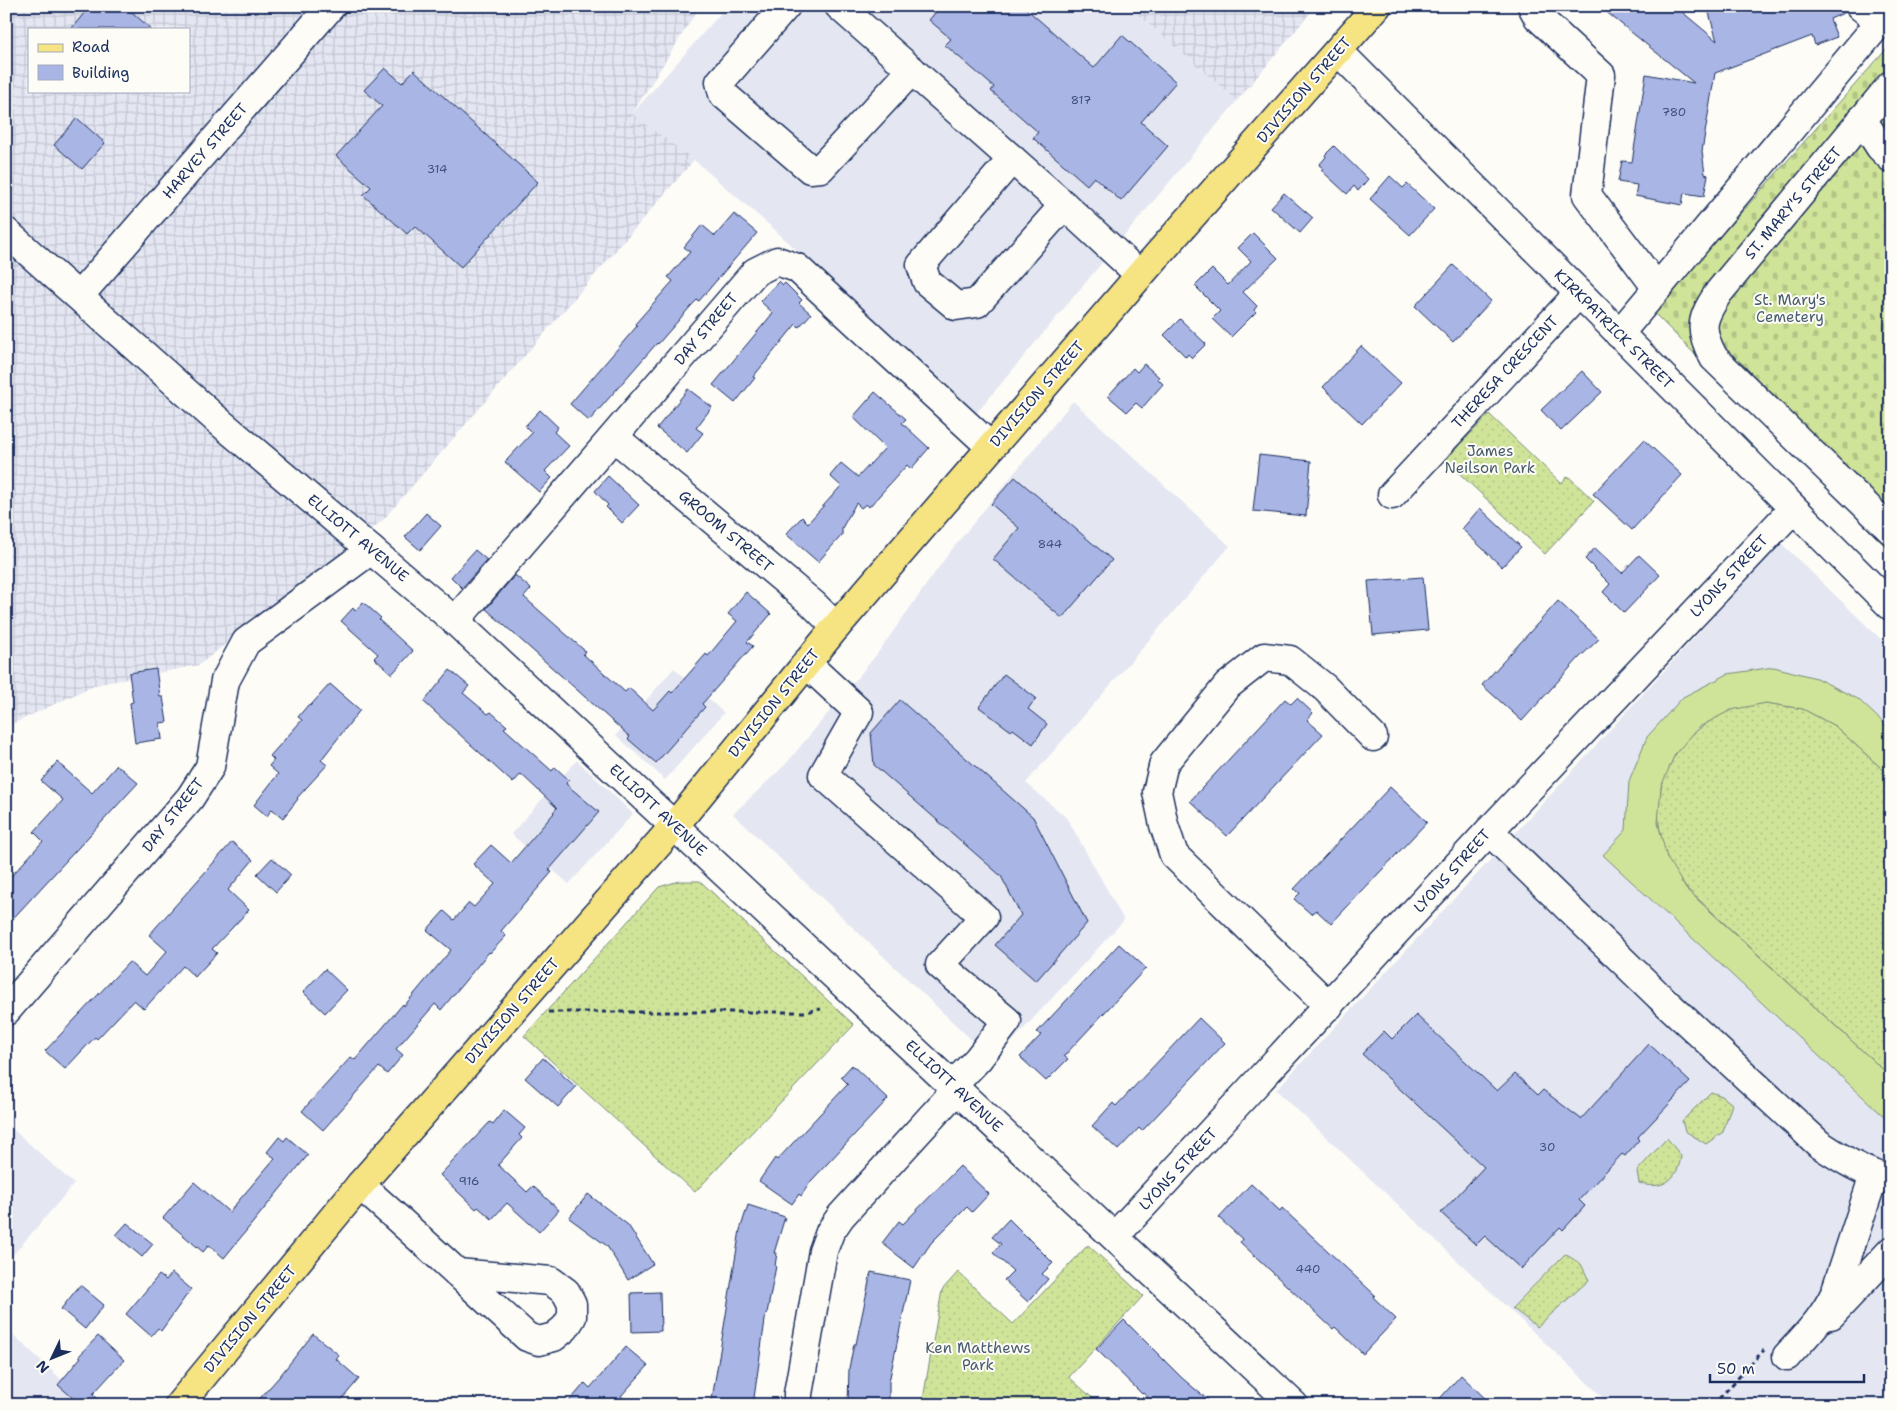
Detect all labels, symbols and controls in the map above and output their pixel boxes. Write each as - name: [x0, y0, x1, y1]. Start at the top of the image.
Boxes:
- legend: [28, 28, 190, 92]
- street label: DIVISION STREET: [1252, 33, 1356, 147]
- text: Road: [72, 37, 110, 57]
- text: Building: [72, 63, 129, 83]
- house number: 817: [1071, 92, 1091, 108]
- street label: HARVEY STREET: [158, 99, 252, 203]
- house number: 780: [1662, 104, 1686, 120]
- street label: ST. MARY'S STREET: [1740, 142, 1846, 264]
- house number: 314: [427, 161, 447, 177]
- street label: KIRKPATRICK STREET: [1550, 265, 1678, 393]
- street label: DAY STREET: [670, 288, 742, 370]
- park label: St. Mary's Cemetery: [1754, 290, 1826, 327]
- street label: THERESA CRESCENT: [1447, 311, 1563, 433]
- street label: DIVISION STREET: [985, 337, 1089, 451]
- park label: James Neilson Park: [1445, 441, 1535, 478]
- street label: GROOM STREET: [675, 486, 777, 576]
- street label: ELLIOTT AVENUE: [303, 490, 413, 586]
- street label: LYONS STREET: [1686, 530, 1772, 622]
- house number: 844: [1038, 536, 1062, 552]
- street label: DIVISION STREET: [724, 645, 824, 761]
- street label: ELLIOTT AVENUE: [605, 760, 711, 860]
- street label: DAY STREET: [138, 774, 208, 856]
- street label: LYONS STREET: [1409, 825, 1495, 917]
- street label: DIVISION STREET: [460, 954, 564, 1068]
- street label: ELLIOTT AVENUE: [901, 1036, 1007, 1136]
- street label: LYONS STREET: [1135, 1123, 1221, 1215]
- house number: 30: [1539, 1139, 1555, 1155]
- house number: 916: [458, 1173, 480, 1189]
- street label: DIVISION STREET: [199, 1261, 301, 1377]
- house number: 440: [1296, 1261, 1320, 1277]
- north arrow: [28, 1334, 78, 1384]
- park label: Ken Matthews Park: [925, 1338, 1031, 1375]
- scale bar: [1710, 1351, 1863, 1383]
- text: N: [32, 1357, 53, 1377]
- text: 50 m: [1717, 1359, 1755, 1379]

